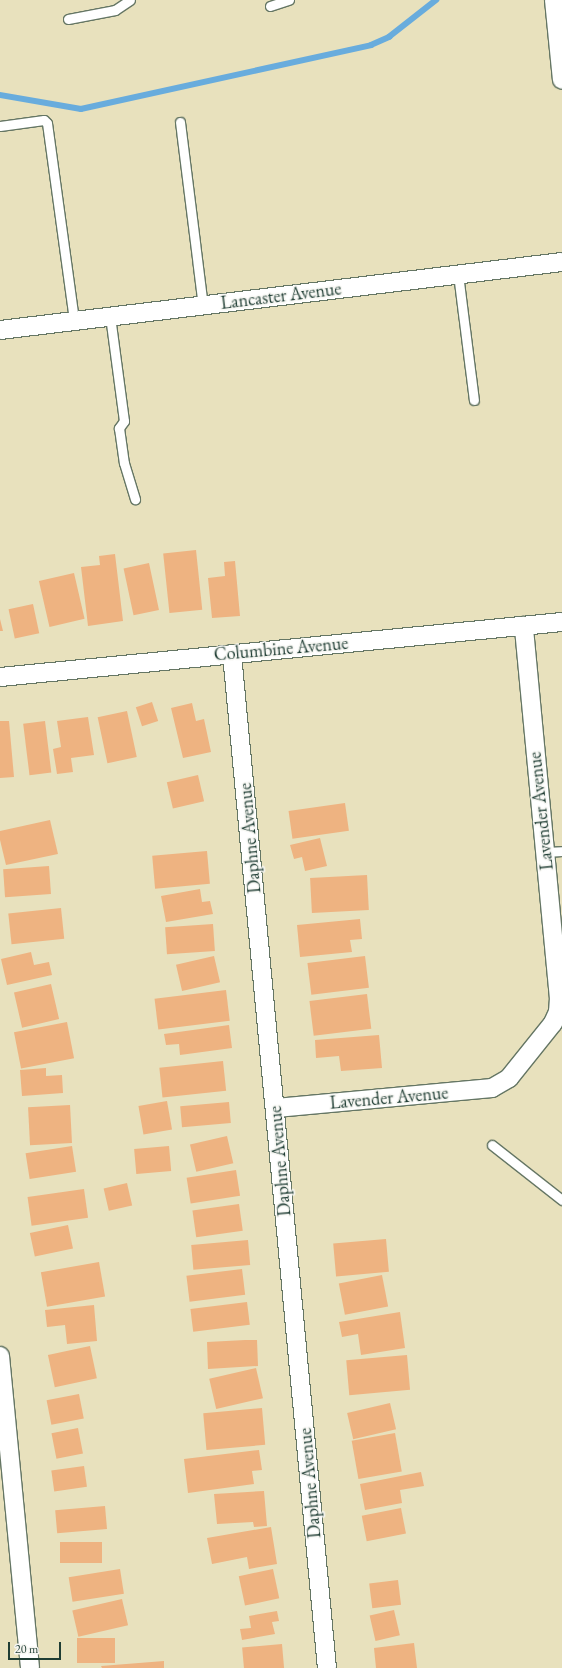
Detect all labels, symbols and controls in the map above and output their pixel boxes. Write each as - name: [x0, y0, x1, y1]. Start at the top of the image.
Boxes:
- street label: Lancaster Avenue: [220, 278, 342, 314]
- street label: Columbine Avenue: [213, 632, 349, 666]
- street label: Lavender Avenue: [524, 751, 558, 871]
- street label: Daphne Avenue: [234, 782, 266, 894]
- street label: Lavender Avenue: [329, 1082, 449, 1114]
- street label: Daphne Avenue: [264, 1105, 296, 1217]
- street label: Daphne Avenue: [294, 1427, 326, 1539]
- scale bar: [10, 1634, 63, 1660]
- text: 20 m: [15, 1641, 38, 1657]

